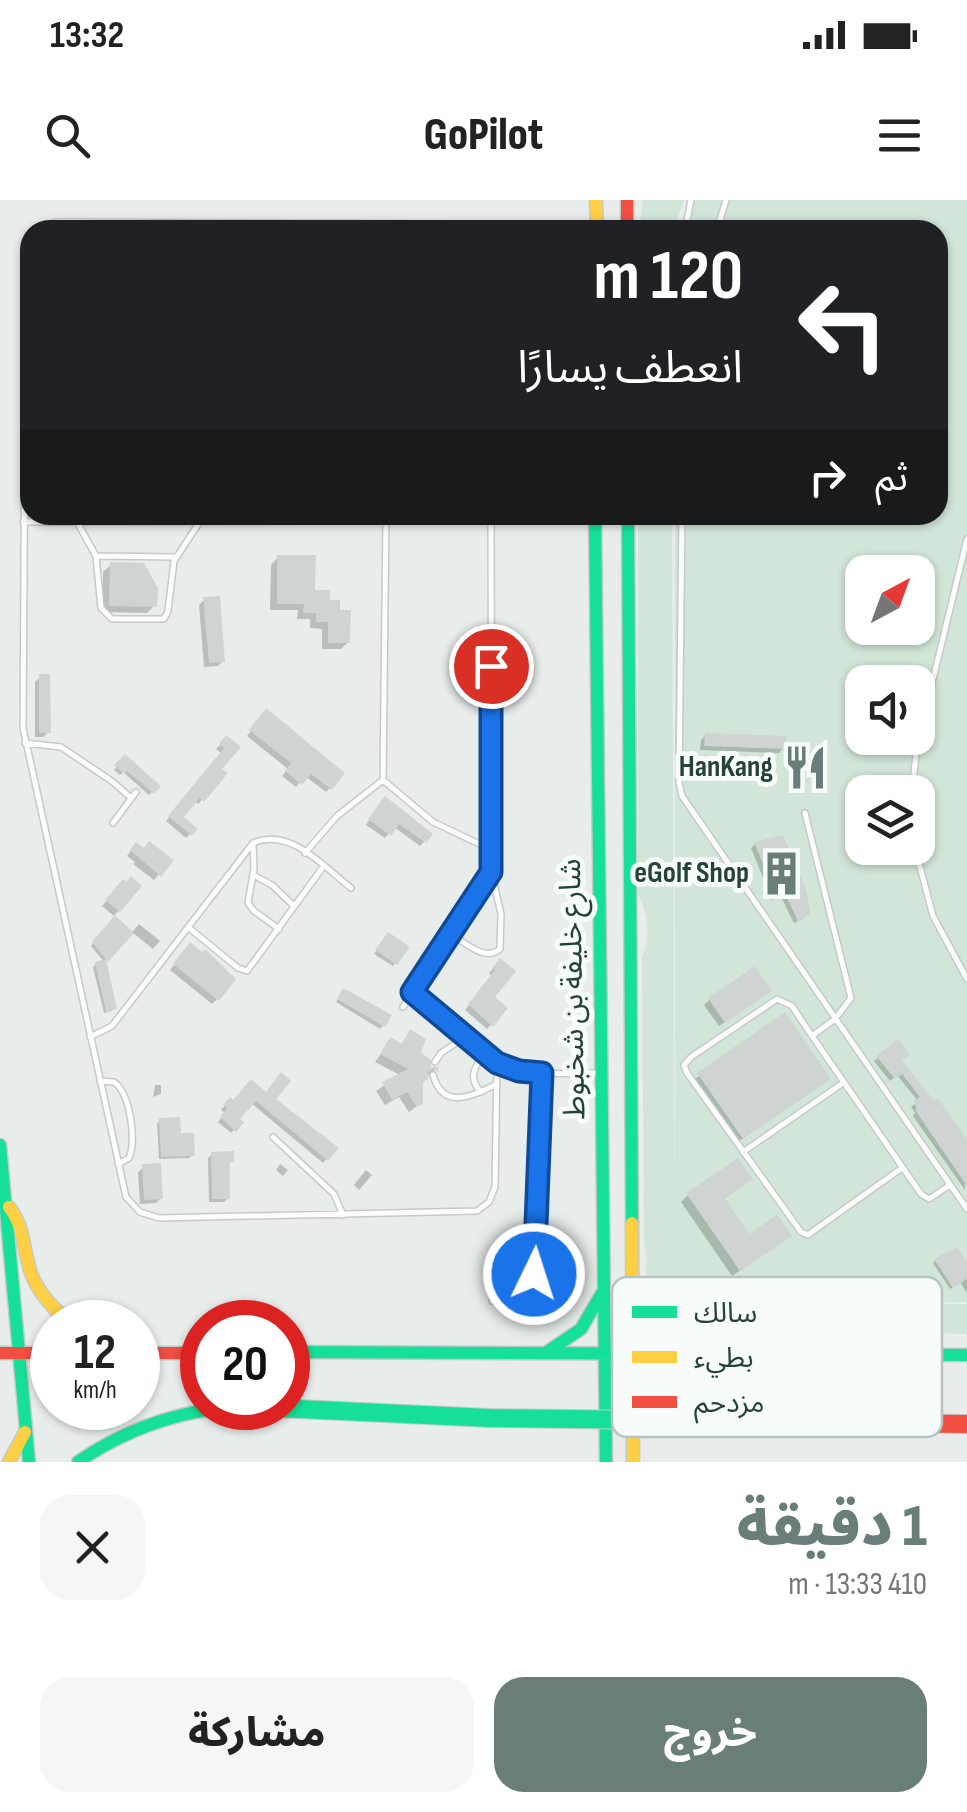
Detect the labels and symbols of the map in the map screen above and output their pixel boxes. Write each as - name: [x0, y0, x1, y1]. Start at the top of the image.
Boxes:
- north arrow: [845, 555, 935, 645]
- pin: [449, 624, 534, 709]
- restaurant icon: HanKang: [782, 743, 830, 791]
- place label: HanKang: [679, 749, 773, 785]
- building icon: eGolf Shop: [758, 849, 806, 897]
- place label: eGolf Shop: [634, 855, 749, 891]
- street label: شارع خليفة بن شخبوط: [553, 858, 596, 1120]
- position arrow: [482, 1222, 586, 1326]
- legend: [612, 1277, 942, 1437]
- text: سالك: [694, 1297, 757, 1330]
- speed limit sign: 20: [180, 1300, 310, 1430]
- text: بطيء: [694, 1342, 754, 1378]
- text: مزدحم: [694, 1387, 765, 1424]

